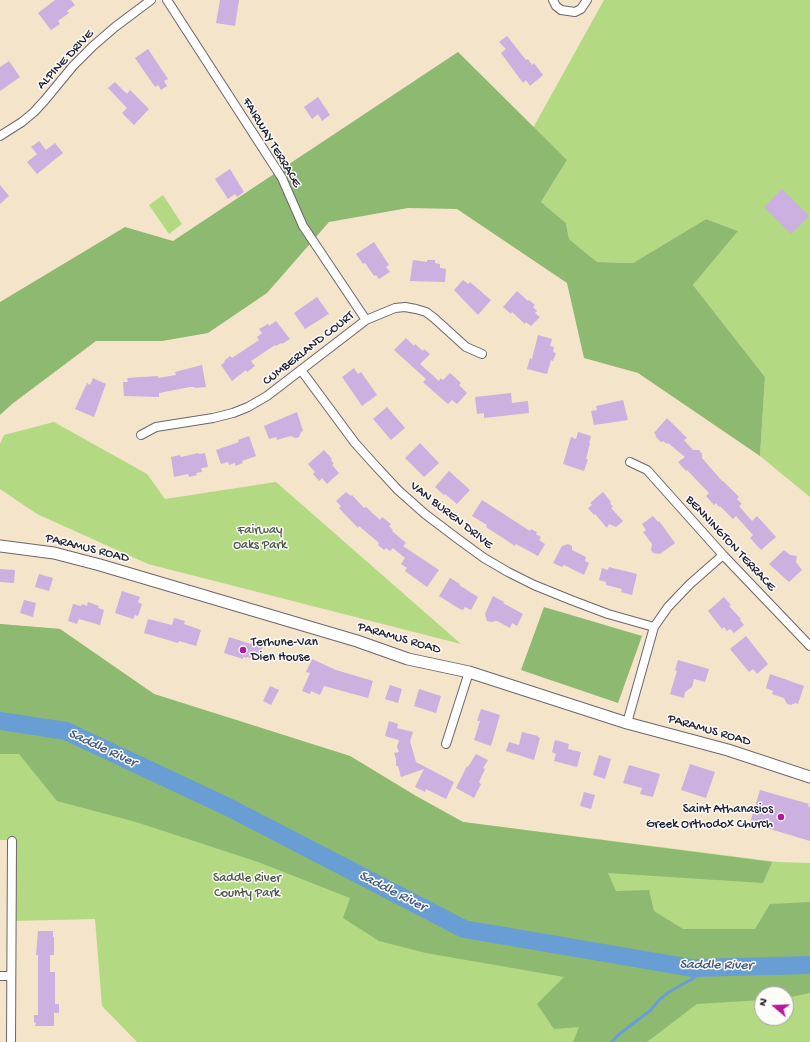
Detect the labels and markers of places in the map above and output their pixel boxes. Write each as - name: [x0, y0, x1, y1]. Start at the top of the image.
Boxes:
- place label: Terhune-Van Dien House: [251, 635, 318, 666]
- marker: Terhune-Van Dien House: [238, 645, 248, 655]
- place label: Saint Athanasios Greek Orthodox Church: [646, 802, 773, 833]
- marker: Saint Athanasios Greek Orthodox Church: [776, 812, 786, 822]

